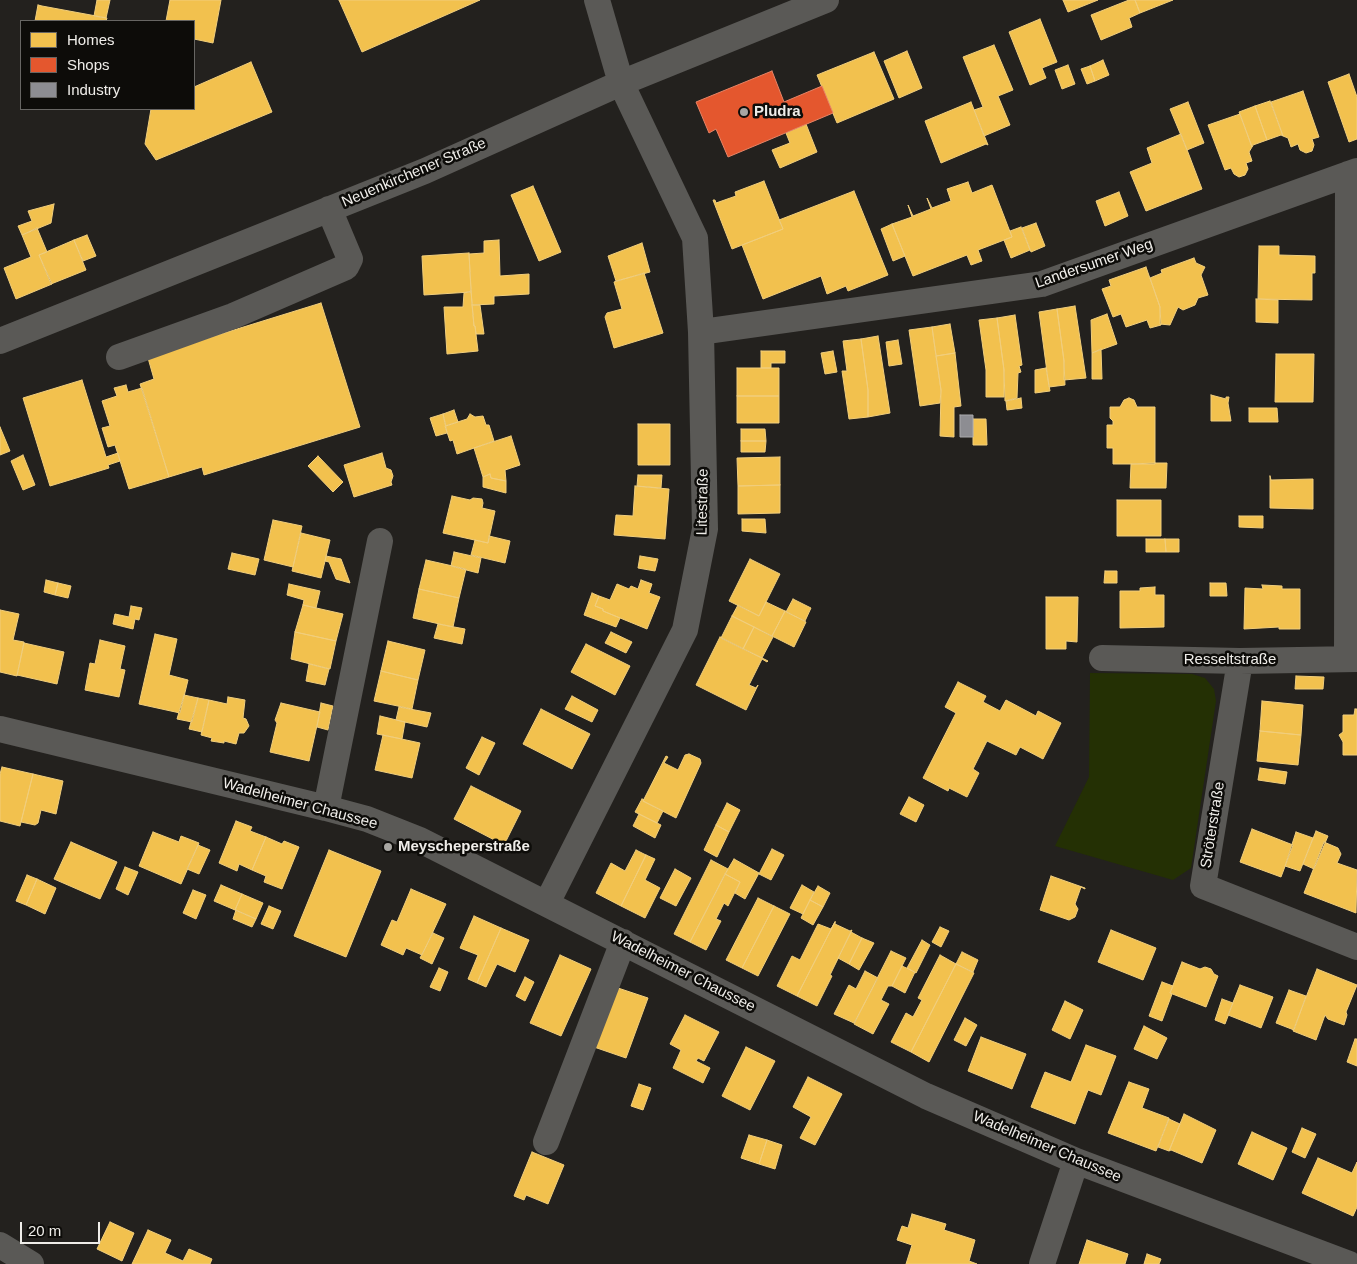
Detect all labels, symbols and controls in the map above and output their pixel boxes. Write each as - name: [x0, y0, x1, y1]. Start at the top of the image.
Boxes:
- legend: [20, 20, 195, 110]
- text: Homes: [67, 31, 115, 48]
- text: Shops: [67, 56, 110, 73]
- text: Industry: [67, 81, 120, 98]
- place label: Pludra: [754, 103, 801, 121]
- marker: Pludra: [738, 106, 750, 118]
- street label: Neuenkirchener Straße: [339, 134, 489, 212]
- street label: Landersumer Weg: [1033, 235, 1155, 293]
- street label: Litestraße: [693, 469, 713, 535]
- street label: Resseltstraße: [1184, 651, 1276, 669]
- street label: Wadelheimer Chaussee: [221, 775, 379, 833]
- street label: Ströterstraße: [1197, 780, 1229, 870]
- place label: Meyscheperstraße: [398, 838, 530, 856]
- marker: Meyscheperstraße: [382, 841, 394, 853]
- street label: Wadelheimer Chaussee: [608, 928, 758, 1016]
- street label: Wadelheimer Chaussee: [970, 1108, 1124, 1186]
- scale bar: [22, 1212, 102, 1244]
- text: 20 m: [28, 1222, 61, 1239]

